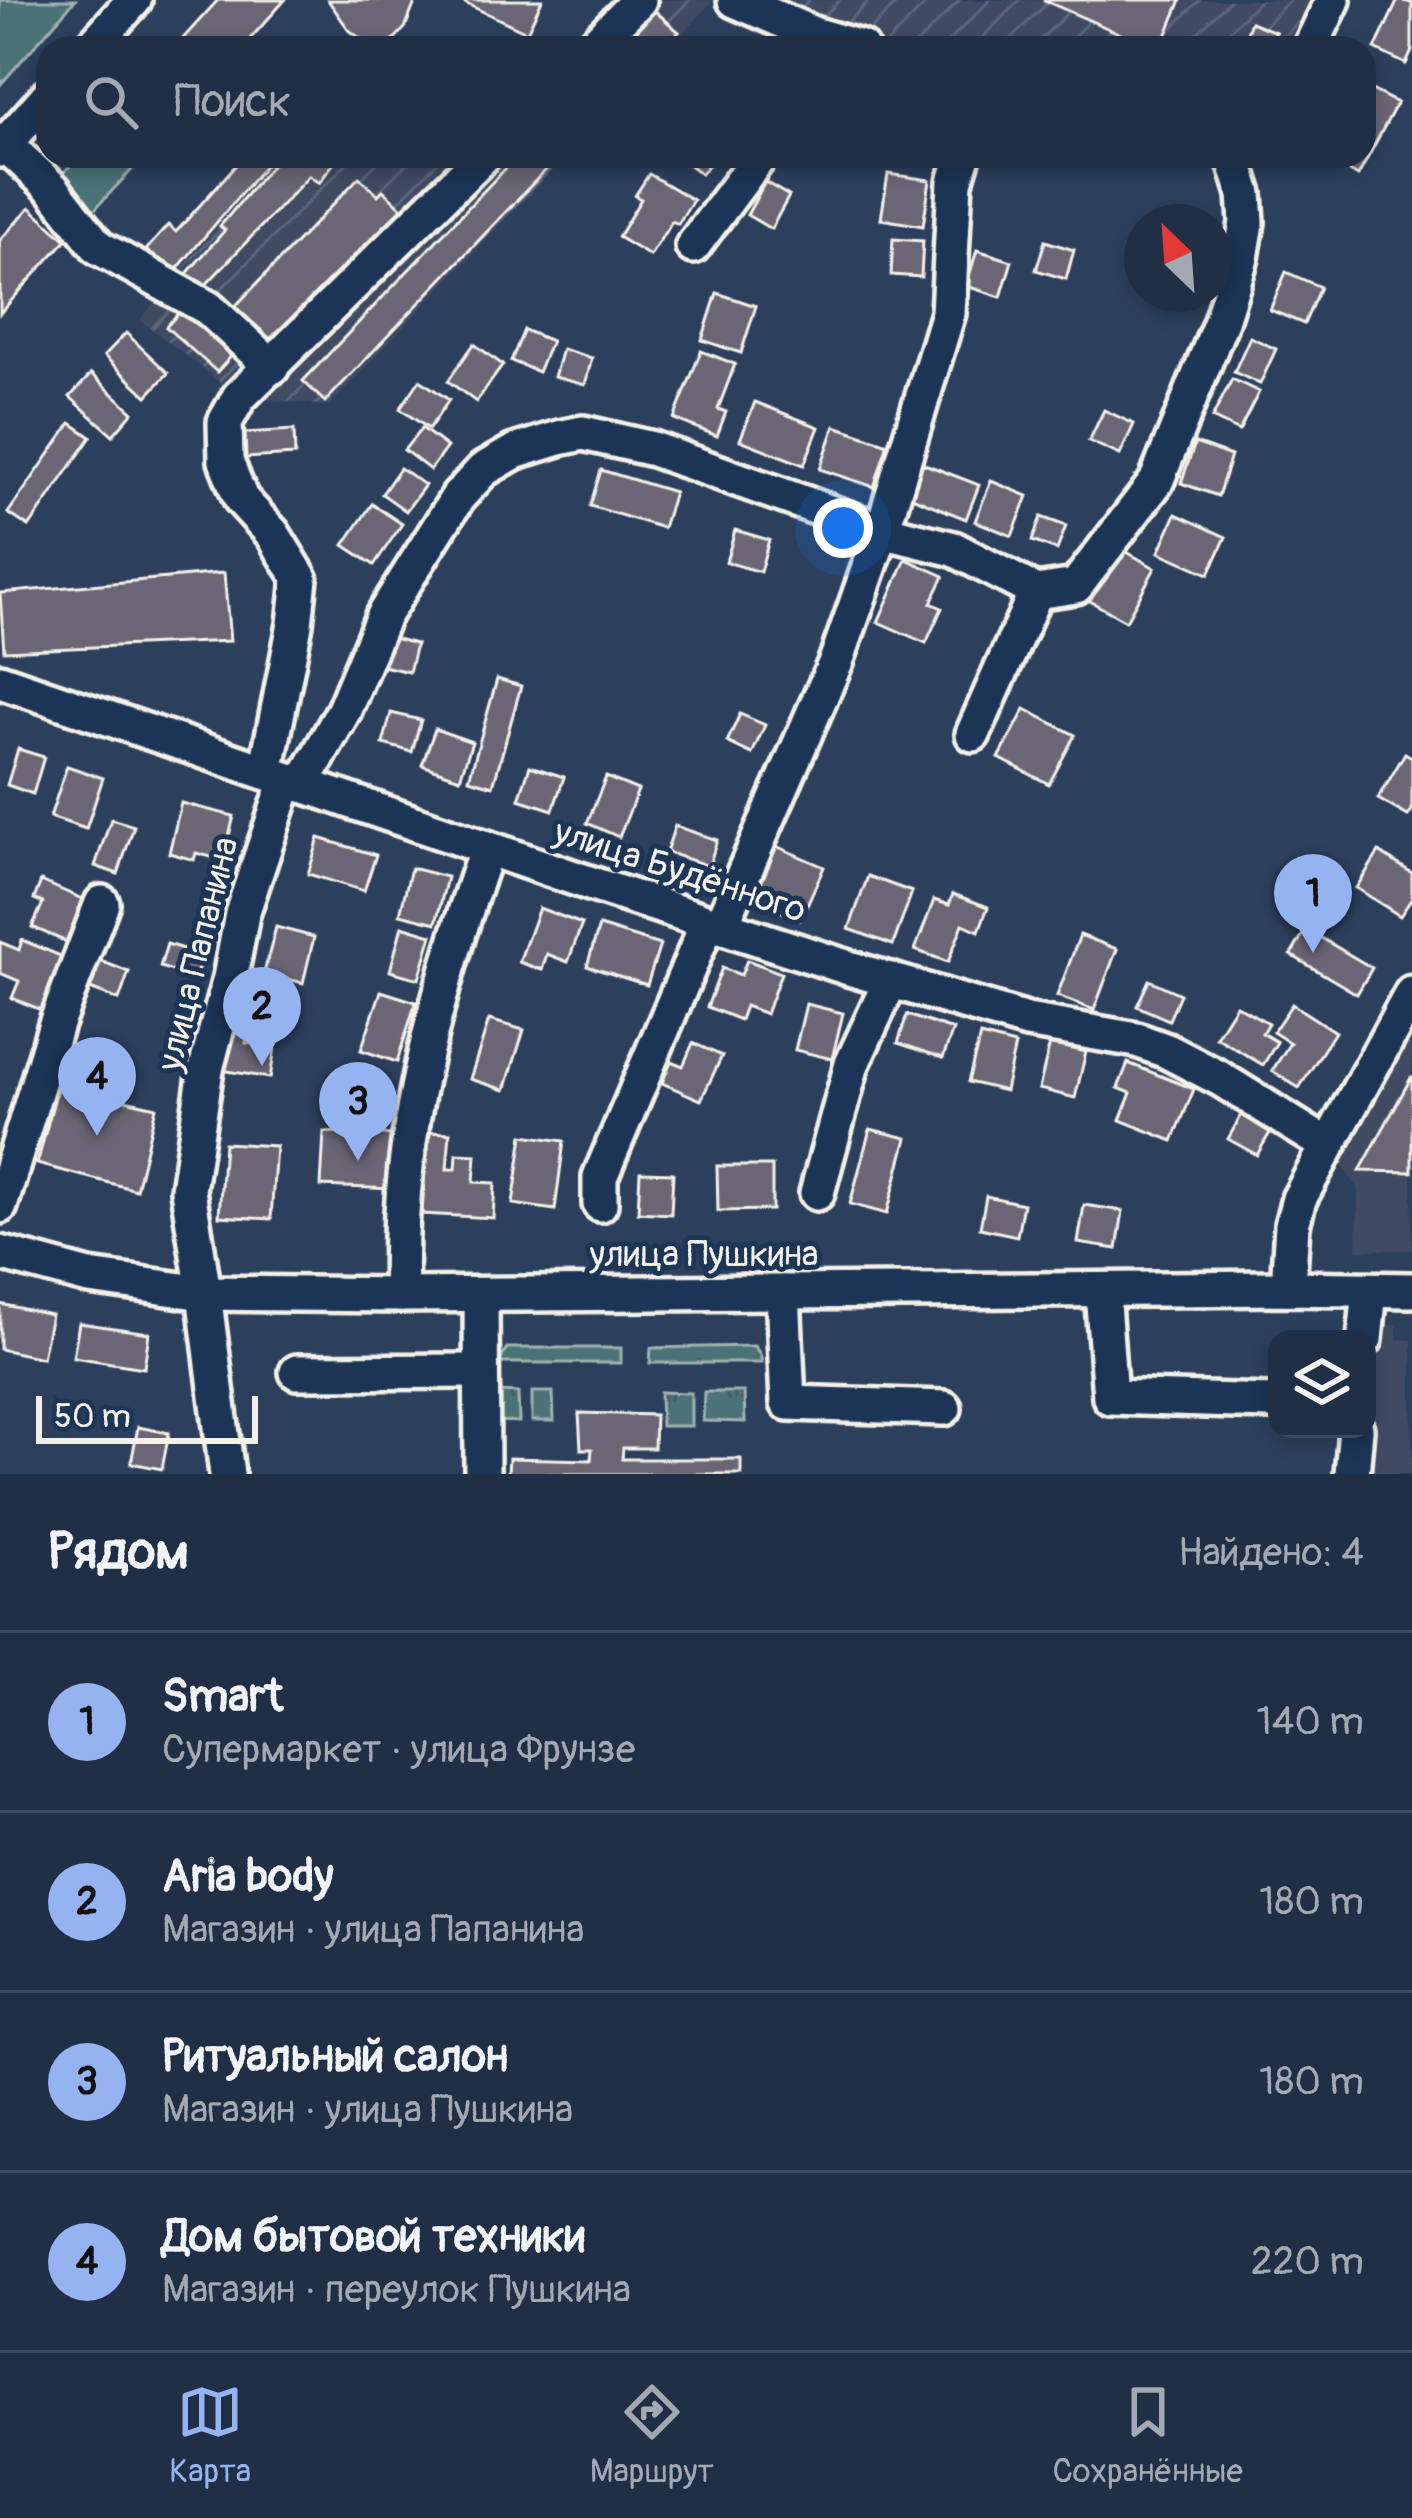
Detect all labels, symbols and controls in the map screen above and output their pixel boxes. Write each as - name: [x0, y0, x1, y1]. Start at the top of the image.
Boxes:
- search box: [36, 36, 1376, 168]
- icon: search: [78, 69, 144, 135]
- text: Поиск: [174, 74, 291, 130]
- north arrow: [1124, 204, 1232, 312]
- your location: [813, 498, 873, 558]
- street label: улица Будённого: [547, 809, 812, 933]
- street label: улица Папанина: [147, 832, 249, 1077]
- pin: 1: [1274, 854, 1352, 953]
- pin: 2: [223, 967, 301, 1066]
- pin: 4: [58, 1037, 136, 1136]
- pin: 3: [319, 1062, 397, 1161]
- street label: улица Пушкина: [588, 1232, 819, 1277]
- map controls: [1268, 1330, 1376, 1438]
- button: layers: [1268, 1330, 1376, 1438]
- scale bar: [36, 1390, 258, 1443]
- text: 50 m: [54, 1396, 131, 1437]
- text: Рядом: [48, 1520, 189, 1584]
- text: Найдено: 4: [1178, 1528, 1364, 1577]
- text: Smart: [162, 1669, 283, 1725]
- text: 1: [79, 1697, 95, 1746]
- text: 140 m: [1256, 1697, 1364, 1746]
- text: Супермаркет · улица Фрунзе: [162, 1725, 635, 1774]
- text: Aria body: [162, 1849, 333, 1905]
- text: 2: [76, 1877, 98, 1926]
- text: 180 m: [1259, 1877, 1364, 1926]
- text: Магазин · улица Папанина: [162, 1905, 584, 1954]
- text: Ритуальный салон: [162, 2029, 508, 2085]
- text: 3: [76, 2057, 98, 2106]
- text: 180 m: [1259, 2057, 1364, 2106]
- text: Магазин · улица Пушкина: [162, 2085, 573, 2134]
- text: Дом бытовой техники: [162, 2209, 585, 2265]
- text: 4: [76, 2237, 98, 2286]
- text: 220 m: [1251, 2237, 1364, 2286]
- text: Магазин · переулок Пушкина: [162, 2265, 631, 2314]
- tab: Карта: [169, 2379, 251, 2492]
- tab: Маршрут: [590, 2379, 714, 2492]
- tab: Сохранённые: [1052, 2379, 1243, 2492]

